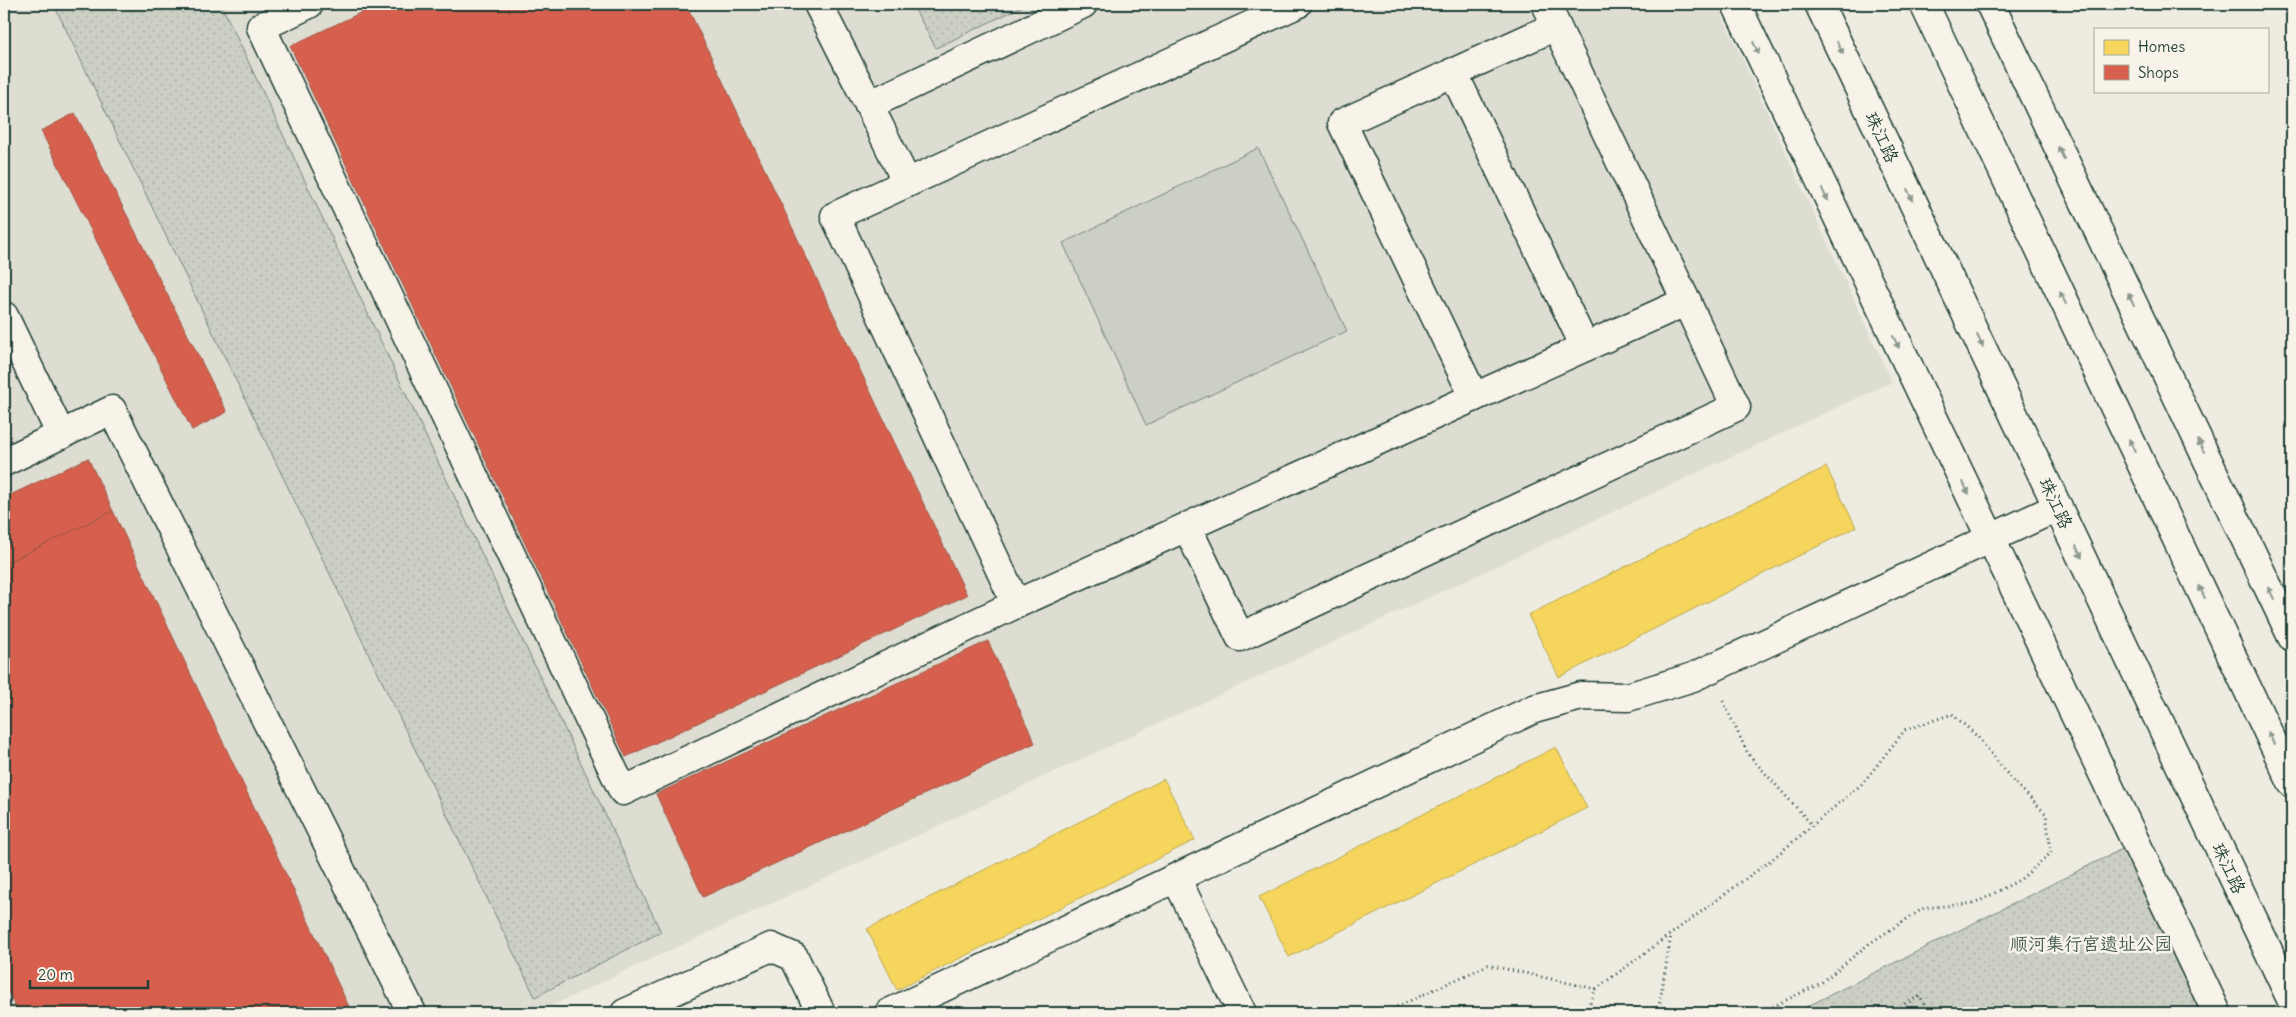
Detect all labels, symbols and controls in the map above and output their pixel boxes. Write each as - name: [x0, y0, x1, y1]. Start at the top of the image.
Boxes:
- legend: [2094, 28, 2268, 92]
- text: Homes: [2138, 37, 2185, 56]
- one-way arrow: [1753, 41, 1761, 55]
- one-way arrow: [1837, 41, 1845, 55]
- text: Shops: [2138, 63, 2179, 82]
- street label: 珠江路: [1860, 108, 1904, 166]
- one-way arrow: [2057, 145, 2066, 160]
- one-way arrow: [1822, 188, 1830, 202]
- one-way arrow: [1906, 188, 1914, 202]
- one-way arrow: [2059, 291, 2067, 305]
- one-way arrow: [2127, 292, 2135, 306]
- one-way arrow: [1891, 334, 1900, 349]
- one-way arrow: [1975, 334, 1984, 349]
- one-way arrow: [2128, 438, 2136, 452]
- one-way arrow: [2197, 439, 2205, 453]
- street label: 珠江路: [2034, 474, 2078, 532]
- one-way arrow: [1962, 481, 1970, 495]
- one-way arrow: [2075, 544, 2083, 559]
- one-way arrow: [2198, 584, 2206, 599]
- one-way arrow: [2267, 585, 2275, 600]
- one-way arrow: [2267, 731, 2276, 746]
- street label: 珠江路: [2207, 839, 2251, 897]
- park label: 顺河集行宫遗址公园: [2010, 932, 2172, 955]
- scale bar: [30, 957, 148, 989]
- text: 20 m: [38, 965, 73, 984]

